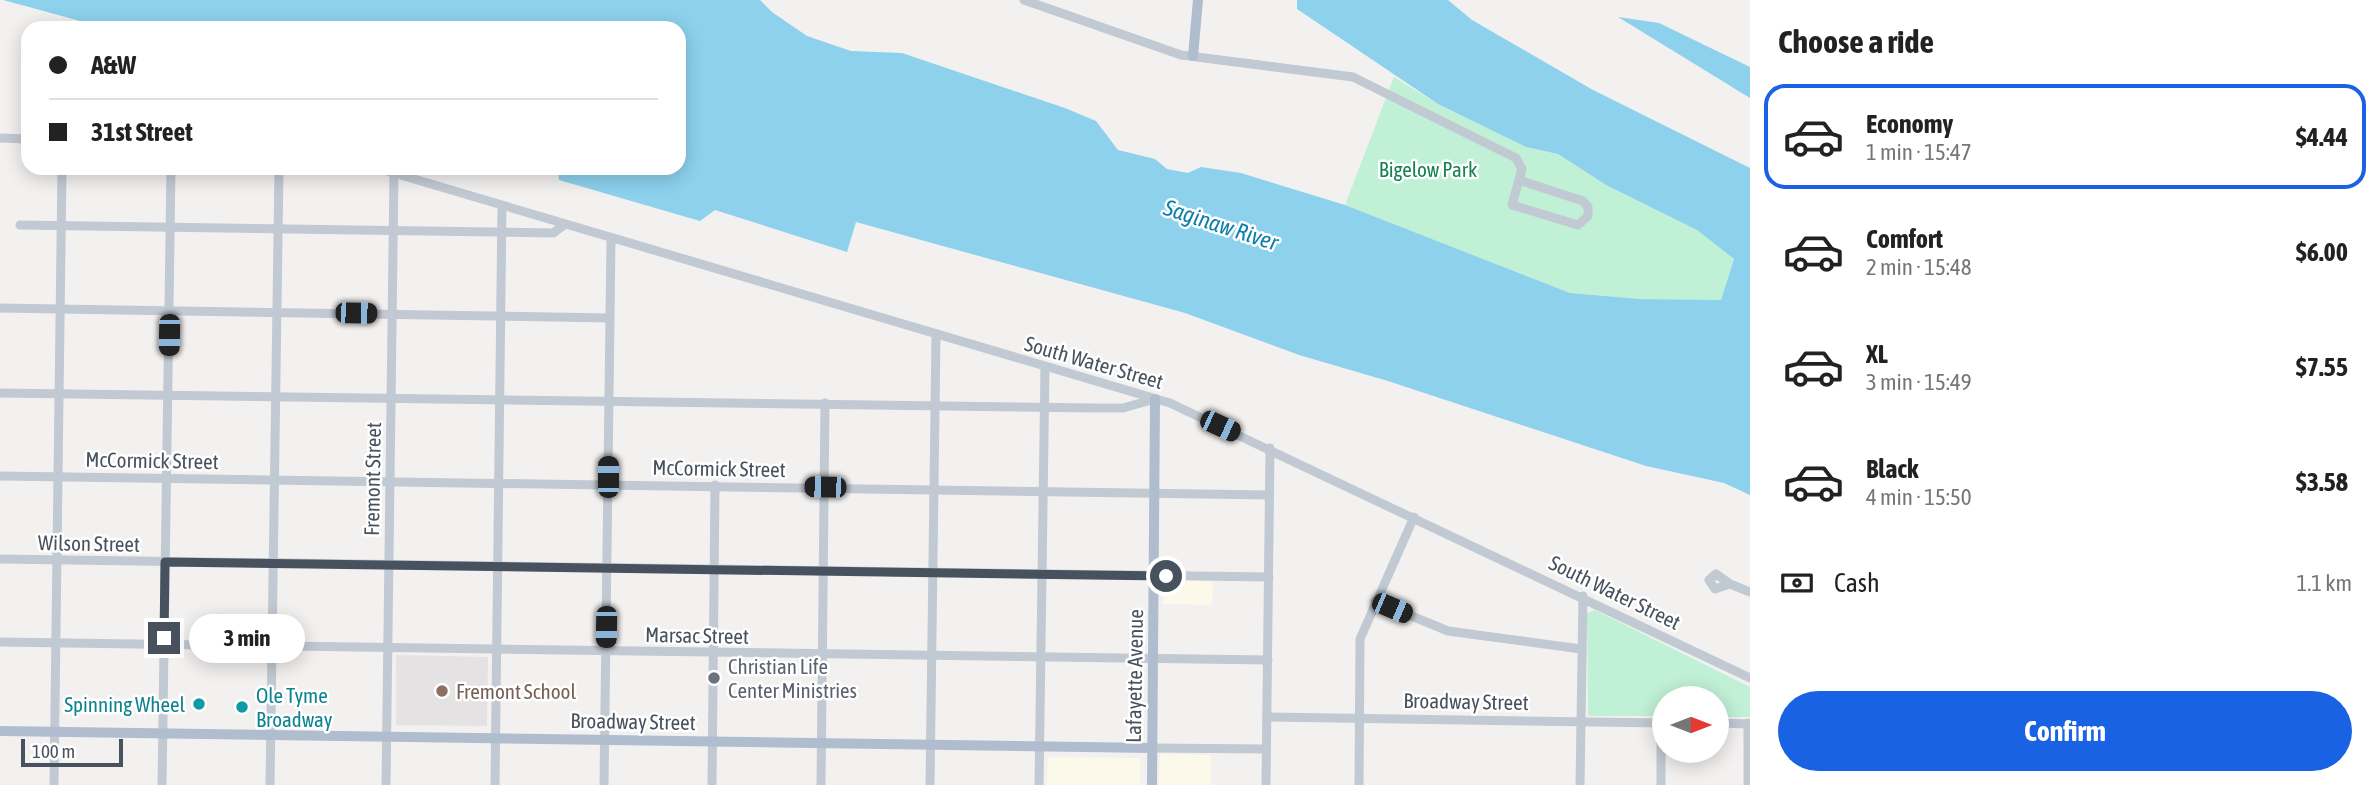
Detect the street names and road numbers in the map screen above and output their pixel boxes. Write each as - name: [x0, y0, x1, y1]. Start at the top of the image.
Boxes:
- street label: South Water Street: [1022, 331, 1166, 393]
- street label: Fremont Street: [359, 422, 385, 536]
- street label: McCormick Street: [85, 447, 219, 473]
- street label: McCormick Street: [652, 455, 786, 481]
- street label: Wilson Street: [38, 530, 140, 556]
- street label: South Water Street: [1546, 550, 1684, 634]
- street label: Lafayette Avenue: [1121, 609, 1147, 743]
- street label: Marsac Street: [645, 622, 749, 648]
- street label: Broadway Street: [1403, 688, 1529, 714]
- street label: Broadway Street: [570, 708, 696, 734]

